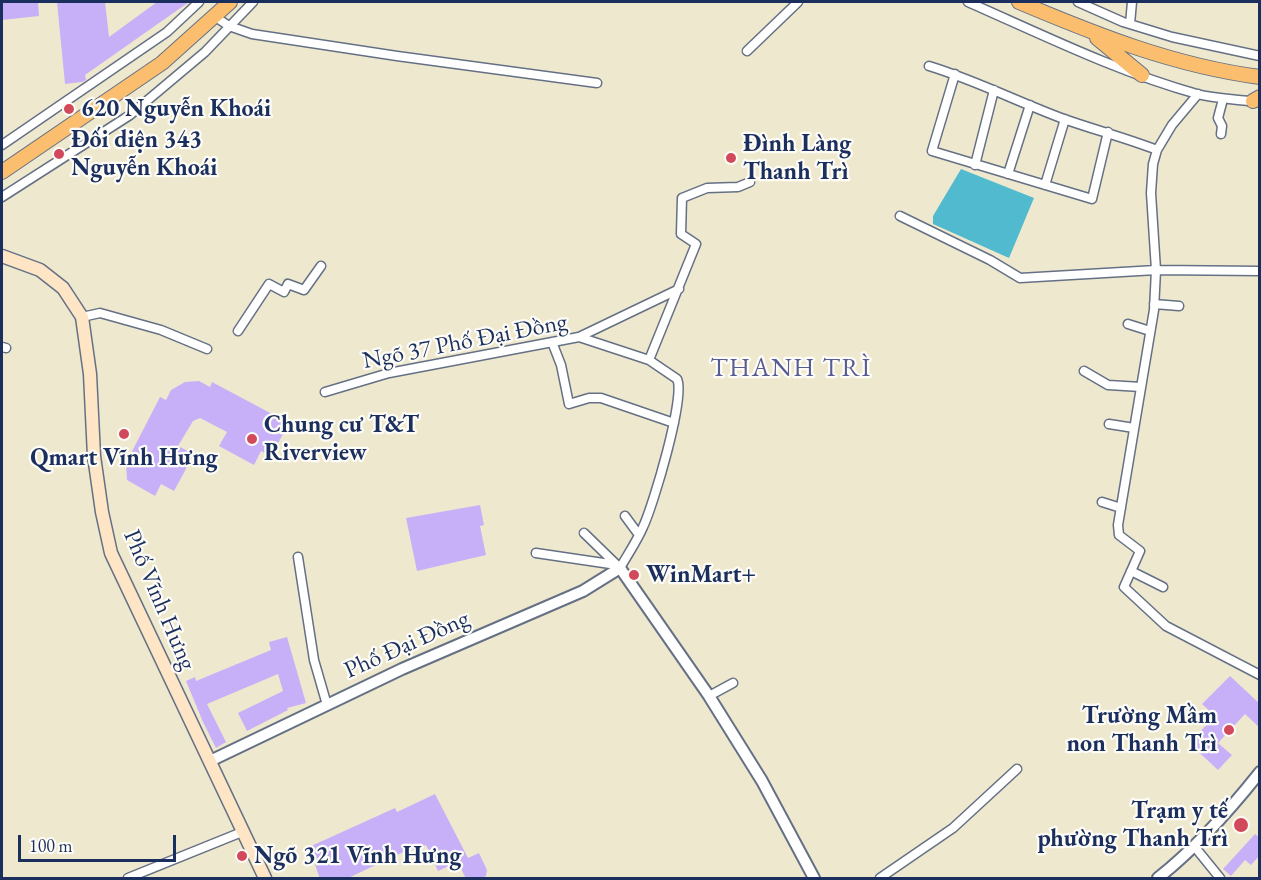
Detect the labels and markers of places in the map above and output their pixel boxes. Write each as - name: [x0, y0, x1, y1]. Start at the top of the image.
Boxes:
- place label: 620 Nguyễn Khoái: [81, 95, 271, 123]
- marker: 620 Nguyễn Khoái: [62, 102, 76, 116]
- place label: Đối diện 343 Nguyễn Khoái: [71, 126, 217, 182]
- place label: Đình Làng Thanh Trì: [743, 130, 851, 186]
- marker: Đối diện 343 Nguyễn Khoái: [52, 147, 66, 161]
- marker: Đình Làng Thanh Trì: [724, 151, 738, 165]
- place label: Chung cư T&T Riverview: [264, 411, 419, 467]
- marker: Qmart Vĩnh Hưng: [117, 427, 131, 441]
- marker: Chung cư T&T Riverview: [245, 432, 259, 446]
- place label: Qmart Vĩnh Hưng: [30, 444, 218, 472]
- place label: WinMart+: [646, 561, 756, 589]
- marker: WinMart+: [627, 568, 641, 582]
- place label: Trường Mầm non Thanh Trì: [1066, 702, 1217, 758]
- marker: Trường Mầm non Thanh Trì: [1222, 723, 1236, 737]
- place label: Trạm y tế phường Thanh Trì: [1037, 797, 1228, 853]
- marker: Trạm y tế phường Thanh Trì: [1232, 816, 1250, 834]
- place label: Ngõ 321 Vĩnh Hưng: [254, 842, 462, 870]
- marker: Ngõ 321 Vĩnh Hưng: [235, 849, 249, 863]

